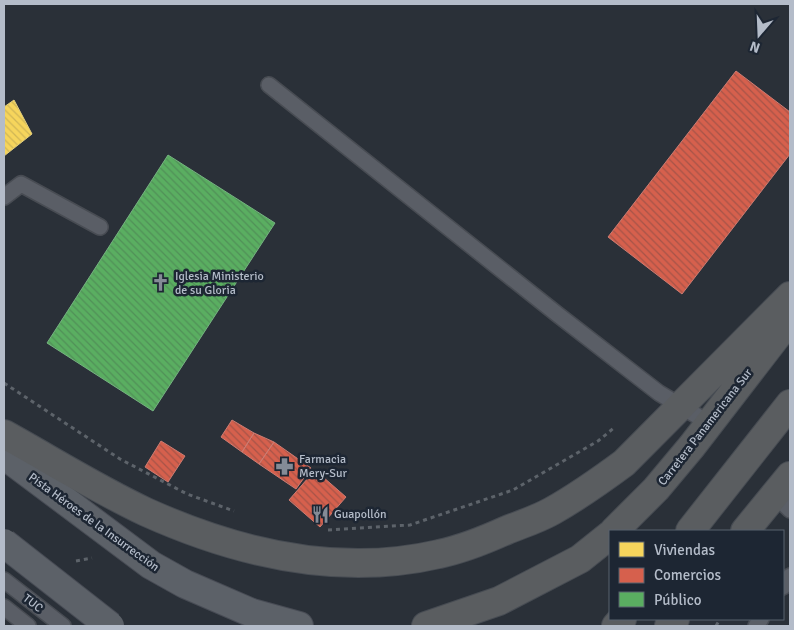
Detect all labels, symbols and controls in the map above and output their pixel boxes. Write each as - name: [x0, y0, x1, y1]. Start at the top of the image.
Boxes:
- north arrow: [734, 10, 784, 60]
- text: N: [748, 37, 762, 56]
- place label: Iglesia Ministerio de su Gloria: [175, 269, 264, 298]
- church icon: Iglesia Ministerio de su Gloria: [151, 273, 171, 293]
- street label: Carretera Panamericana Sur: [655, 365, 756, 489]
- place label: Farmacia Mery-Sur: [299, 452, 347, 481]
- pharmacy icon: Farmacia Mery-Sur: [275, 456, 295, 476]
- street label: Pista Héroes de la Insurrección: [25, 470, 162, 575]
- restaurant icon: Guapollón: [310, 504, 330, 524]
- place label: Guapollón: [334, 507, 387, 522]
- legend: [609, 530, 784, 620]
- text: Viviendas: [654, 541, 715, 559]
- text: Comercios: [654, 566, 722, 584]
- street label: TUC: [20, 591, 46, 616]
- text: Público: [654, 591, 702, 609]

